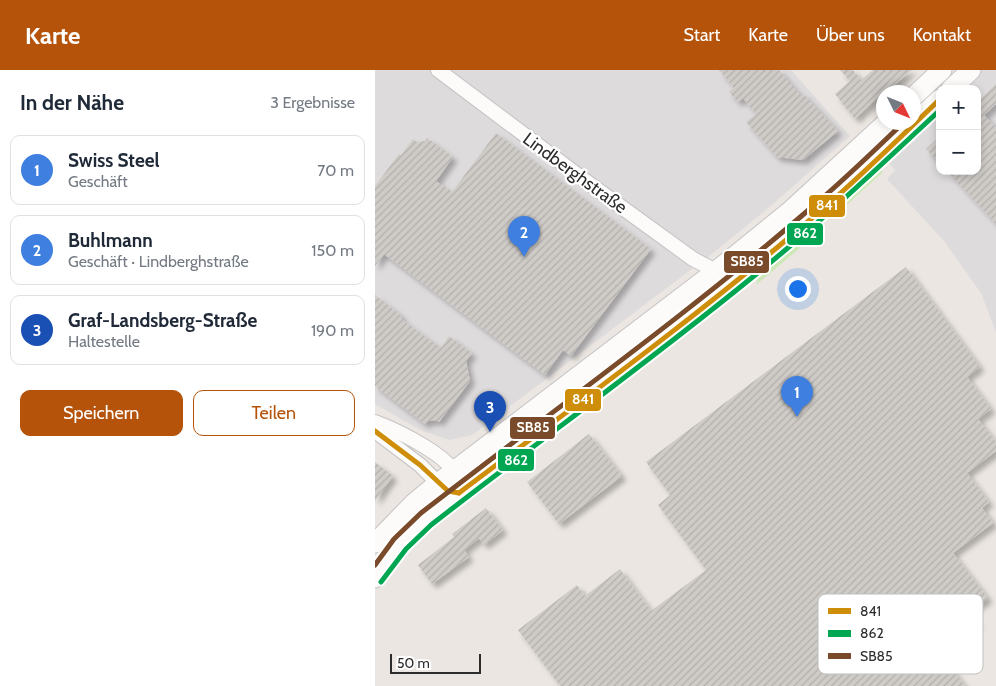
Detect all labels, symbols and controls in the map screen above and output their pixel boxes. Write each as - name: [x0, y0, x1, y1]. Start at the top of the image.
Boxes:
- text: Karte: [25, 21, 80, 50]
- text: Start: [684, 24, 720, 46]
- text: Karte: [748, 24, 788, 46]
- text: Über uns: [816, 24, 885, 46]
- text: Kontakt: [913, 24, 971, 46]
- north arrow: [876, 85, 921, 130]
- map controls: [936, 85, 981, 175]
- button: +: [936, 85, 981, 130]
- text: In der Nähe: [20, 90, 124, 115]
- text: 3 Ergebnisse: [270, 93, 355, 112]
- street label: Lindberghstraße: [519, 128, 631, 218]
- button: −: [936, 130, 981, 175]
- text: Swiss Steel: [68, 149, 159, 172]
- text: 1: [34, 161, 40, 180]
- text: 70 m: [317, 161, 354, 180]
- text: Geschäft: [68, 172, 128, 191]
- line badge: 841: [808, 194, 846, 218]
- text: 841: [816, 196, 838, 214]
- pin: 2: [508, 216, 540, 257]
- line badge: 862: [786, 222, 824, 246]
- text: 862: [793, 224, 817, 242]
- text: Buhlmann: [68, 229, 153, 252]
- text: 2: [33, 241, 41, 260]
- text: 150 m: [311, 241, 354, 260]
- line badge: SB85: [723, 250, 770, 274]
- text: Geschäft · Lindberghstraße: [68, 252, 249, 271]
- text: SB85: [731, 252, 763, 270]
- your location: [785, 276, 811, 302]
- text: Graf-Landsberg-Straße: [68, 309, 257, 332]
- text: 3: [33, 321, 41, 340]
- text: 190 m: [311, 321, 354, 340]
- text: Haltestelle: [68, 332, 140, 351]
- pin: 1: [781, 376, 813, 417]
- line badge: 841: [564, 388, 602, 412]
- button: Speichern: [20, 390, 183, 436]
- button: Teilen: [193, 390, 355, 436]
- text: 841: [572, 390, 594, 408]
- pin: 3: [474, 391, 506, 432]
- line badge: SB85: [509, 416, 556, 440]
- text: SB85: [517, 418, 549, 436]
- line badge: 862: [497, 448, 535, 472]
- text: 862: [504, 451, 528, 469]
- legend: [818, 594, 983, 674]
- text: 841: [860, 602, 881, 620]
- text: 862: [860, 624, 884, 642]
- text: SB85: [860, 647, 893, 665]
- scale bar: [390, 651, 481, 674]
- text: 50 m: [397, 654, 430, 672]

